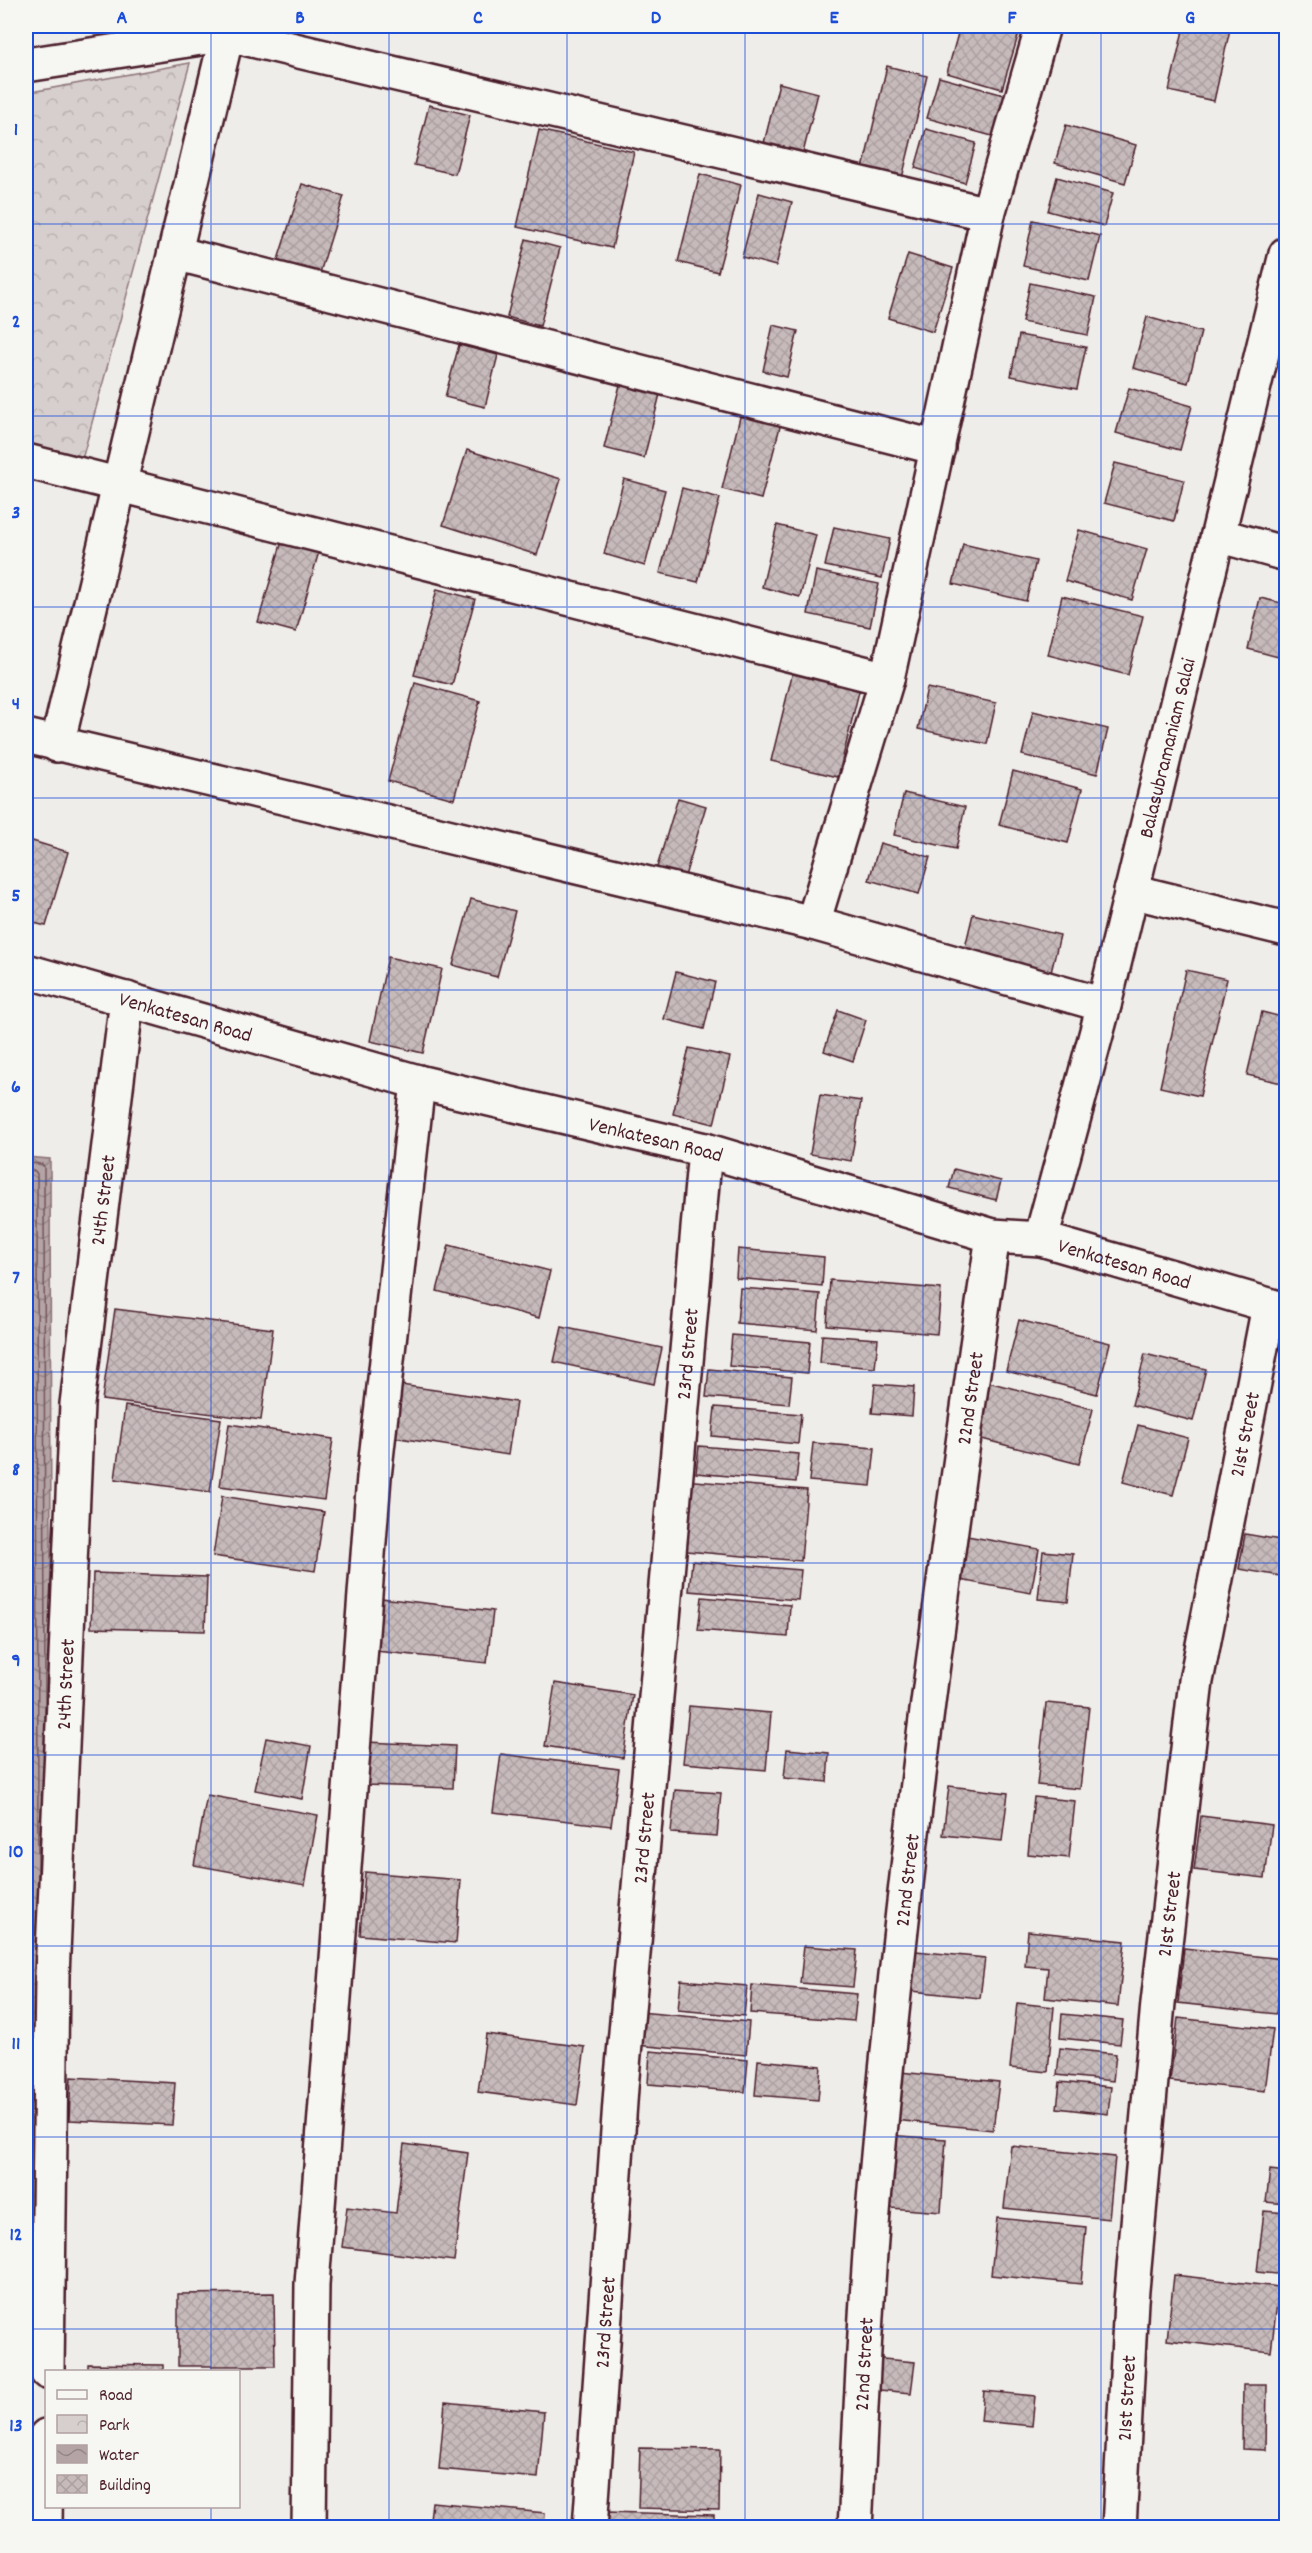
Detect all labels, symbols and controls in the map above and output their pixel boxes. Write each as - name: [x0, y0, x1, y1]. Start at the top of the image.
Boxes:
- text: A: [117, 5, 128, 33]
- text: B: [295, 5, 305, 33]
- text: C: [473, 5, 483, 33]
- text: D: [651, 5, 662, 33]
- text: E: [829, 5, 839, 33]
- text: F: [1008, 5, 1018, 33]
- text: G: [1185, 5, 1195, 33]
- text: 1: [14, 117, 18, 145]
- text: 2: [12, 309, 20, 337]
- text: 3: [12, 500, 20, 528]
- street label: Balasubramaniam Salai: [1133, 655, 1206, 841]
- text: 4: [12, 691, 20, 719]
- text: 5: [11, 883, 21, 911]
- street label: Venkatesan Road: [115, 986, 255, 1052]
- text: 6: [11, 1074, 21, 1102]
- street label: Venkatesan Road: [585, 1111, 726, 1172]
- street label: 24th Street: [85, 1153, 126, 1248]
- street label: Venkatesan Road: [1054, 1233, 1194, 1300]
- text: 7: [12, 1265, 20, 1293]
- street label: 23rd Street: [671, 1307, 709, 1401]
- street label: 22nd Street: [951, 1350, 994, 1447]
- street label: 21st Street: [1224, 1390, 1270, 1480]
- text: 8: [12, 1457, 20, 1485]
- street label: 24th Street: [51, 1638, 85, 1731]
- text: 9: [11, 1648, 21, 1676]
- street label: 23rd Street: [627, 1791, 665, 1886]
- street label: 22nd Street: [889, 1832, 930, 1929]
- text: 10: [8, 1839, 24, 1867]
- street label: 21st Street: [1152, 1870, 1191, 1959]
- text: 11: [12, 2031, 20, 2059]
- text: 12: [9, 2222, 23, 2250]
- street label: 23rd Street: [589, 2276, 626, 2370]
- street label: 22nd Street: [849, 2316, 884, 2412]
- street label: 21st Street: [1112, 2354, 1146, 2442]
- legend: [45, 2370, 240, 2508]
- text: Road: [99, 2384, 133, 2409]
- text: 13: [9, 2413, 23, 2441]
- text: Park: [99, 2414, 130, 2439]
- text: Water: [99, 2444, 139, 2469]
- text: Building: [99, 2474, 151, 2499]

